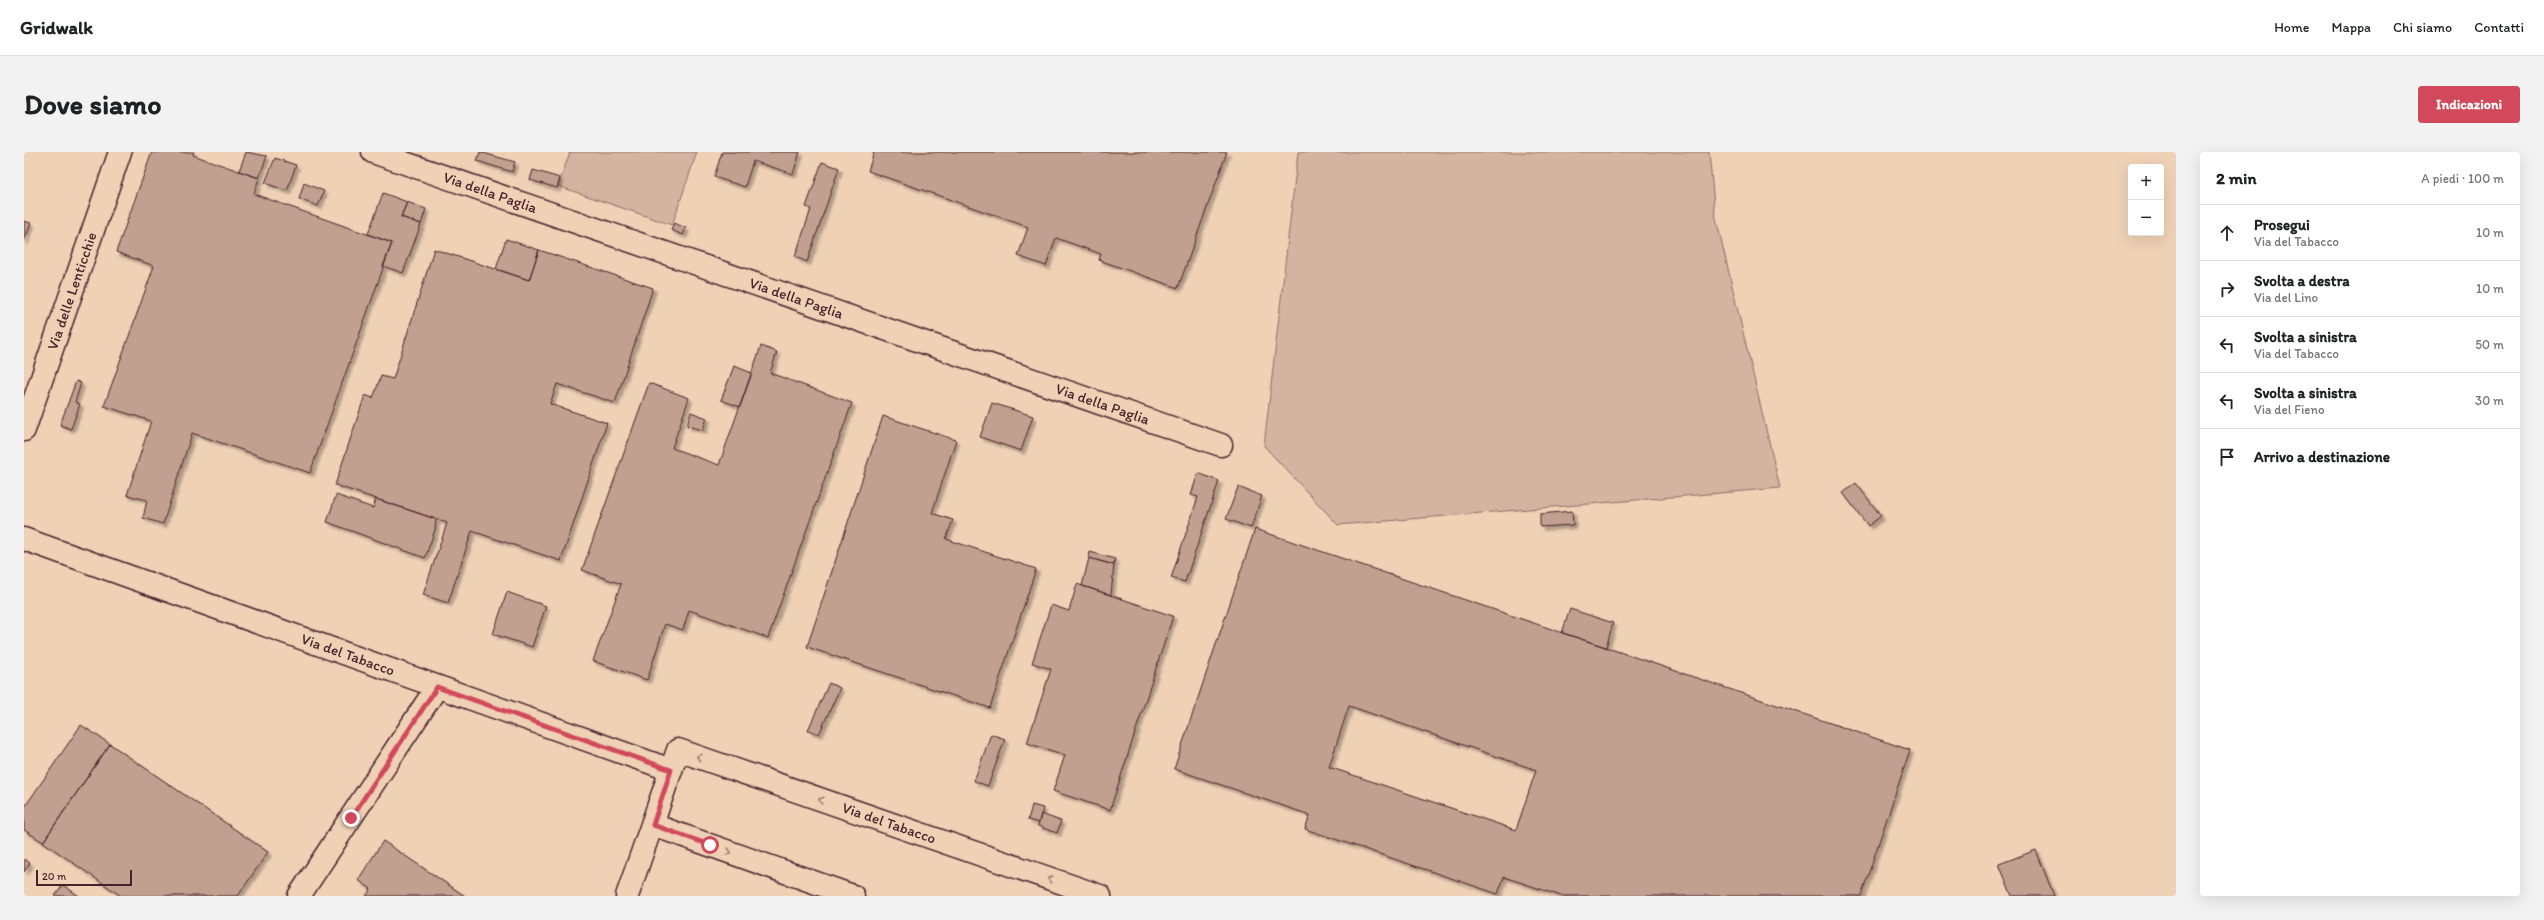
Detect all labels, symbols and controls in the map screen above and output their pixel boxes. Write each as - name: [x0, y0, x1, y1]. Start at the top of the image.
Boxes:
- text: Gridwalk: [20, 16, 93, 39]
- text: Home: [2274, 19, 2309, 36]
- text: Mappa: [2331, 19, 2371, 36]
- text: Chi siamo: [2393, 19, 2452, 36]
- text: Contatti: [2474, 19, 2524, 36]
- button: Indicazioni: [2418, 86, 2520, 123]
- text: Dove siamo: [24, 87, 161, 121]
- map controls: [2128, 164, 2164, 236]
- button: +: [2128, 164, 2164, 200]
- street label: Via della Paglia: [441, 168, 540, 217]
- text: 2 min: [2216, 168, 2256, 188]
- text: A piedi · 100 m: [2421, 171, 2504, 186]
- button: −: [2128, 200, 2164, 236]
- text: Prosegui: [2254, 216, 2310, 234]
- icon: ahead: [2216, 222, 2238, 244]
- text: 10 m: [2476, 225, 2504, 240]
- street label: Via delle Lenticchie: [43, 230, 101, 352]
- text: Via del Tabacco: [2254, 234, 2339, 249]
- text: Svolta a destra: [2254, 272, 2350, 290]
- street label: Via della Paglia: [747, 274, 846, 323]
- icon: right: [2216, 278, 2238, 300]
- text: 10 m: [2476, 281, 2504, 296]
- text: Via del Lino: [2254, 290, 2318, 305]
- text: Svolta a sinistra: [2254, 328, 2357, 346]
- icon: left: [2216, 334, 2238, 356]
- text: 50 m: [2475, 337, 2504, 352]
- text: Via del Tabacco: [2254, 346, 2339, 361]
- street label: Via della Paglia: [1053, 380, 1152, 429]
- text: Svolta a sinistra: [2254, 384, 2357, 402]
- icon: left: [2216, 390, 2238, 412]
- text: 30 m: [2475, 393, 2504, 408]
- text: Via del Fieno: [2254, 402, 2325, 417]
- icon: arrive: [2216, 446, 2238, 468]
- text: Arrivo a destinazione: [2254, 448, 2390, 466]
- street label: Via del Tabacco: [299, 630, 397, 680]
- one-way arrow: [695, 754, 702, 762]
- one-way arrow: [818, 796, 825, 805]
- street label: Via del Tabacco: [840, 798, 938, 848]
- route end: [342, 809, 360, 827]
- route start: [701, 836, 719, 854]
- one-way arrow: [725, 847, 732, 856]
- scale bar: [36, 868, 132, 887]
- text: 20 m: [42, 870, 66, 883]
- one-way arrow: [1047, 875, 1054, 883]

